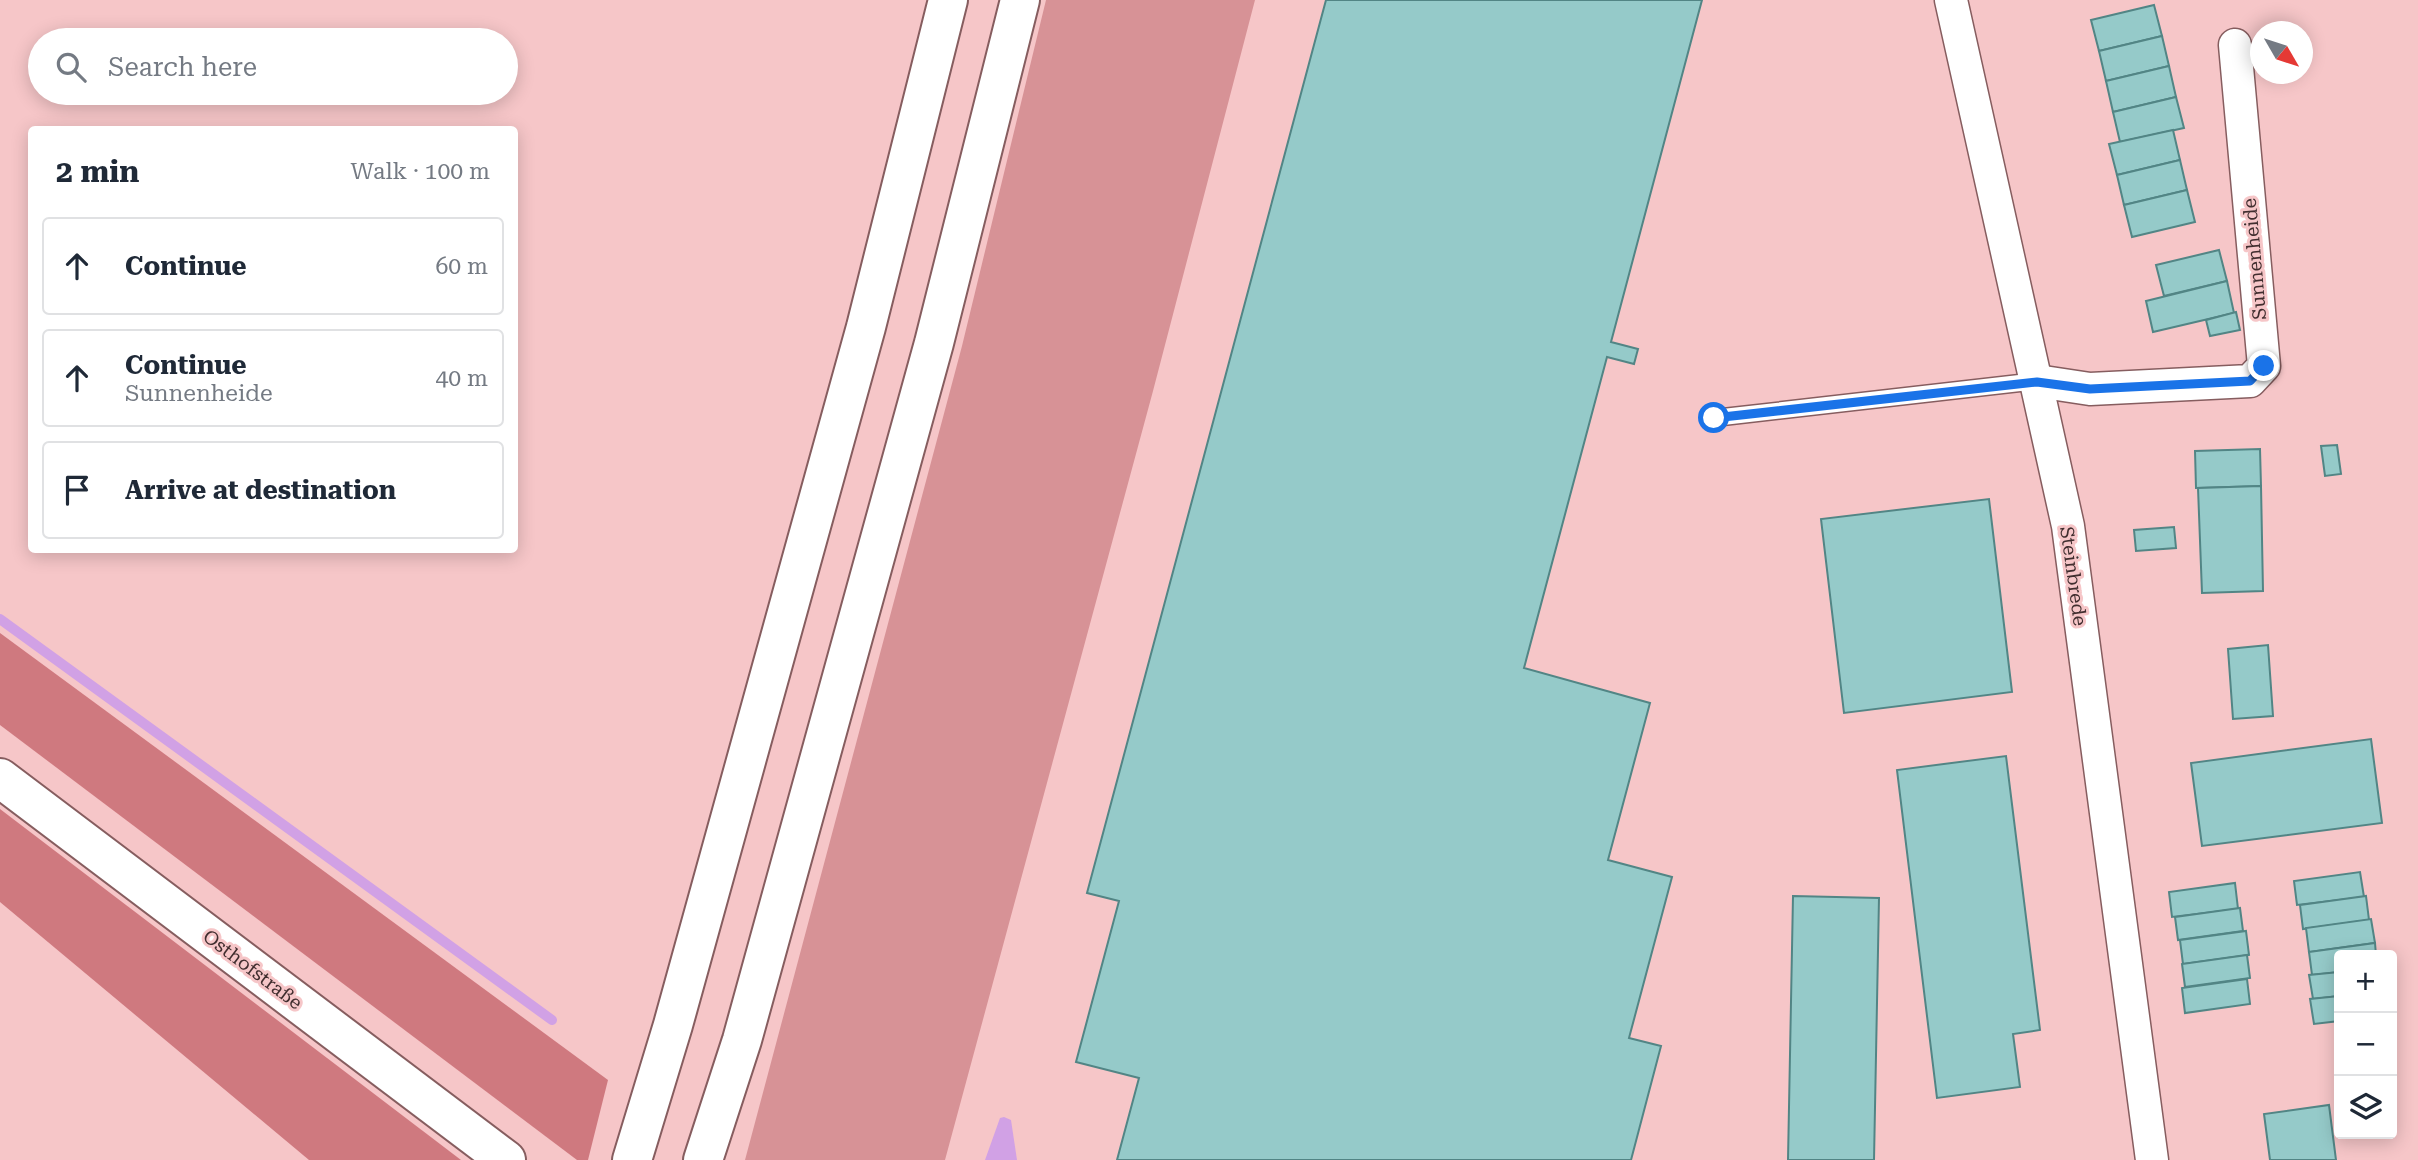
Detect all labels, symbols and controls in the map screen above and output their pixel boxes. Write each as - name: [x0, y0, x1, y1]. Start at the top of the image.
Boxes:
- north arrow: [2250, 21, 2313, 84]
- search box: [28, 28, 518, 105]
- icon: search: [52, 48, 90, 86]
- text: Search here: [108, 52, 257, 82]
- text: 2 min: [56, 154, 139, 189]
- text: Walk · 100 m: [351, 158, 490, 185]
- street label: Sunnenheide: [2238, 197, 2271, 321]
- icon: ahead: [58, 247, 96, 285]
- text: Continue: [125, 251, 247, 281]
- text: 60 m: [435, 253, 488, 280]
- text: Continue: [125, 350, 247, 380]
- route end: [2248, 350, 2279, 381]
- icon: ahead: [58, 359, 96, 397]
- text: 40 m: [435, 365, 488, 392]
- text: Sunnenheide: [125, 380, 273, 407]
- route start: [1698, 402, 1729, 433]
- icon: arrive: [58, 471, 96, 509]
- text: Arrive at destination: [125, 475, 396, 505]
- street label: Steinbrede: [2055, 525, 2092, 627]
- street label: Osthofstraße: [198, 925, 307, 1014]
- map controls: [2334, 950, 2397, 1139]
- button: +: [2334, 950, 2397, 1013]
- button: −: [2334, 1013, 2397, 1076]
- button: layers: [2334, 1076, 2397, 1139]

